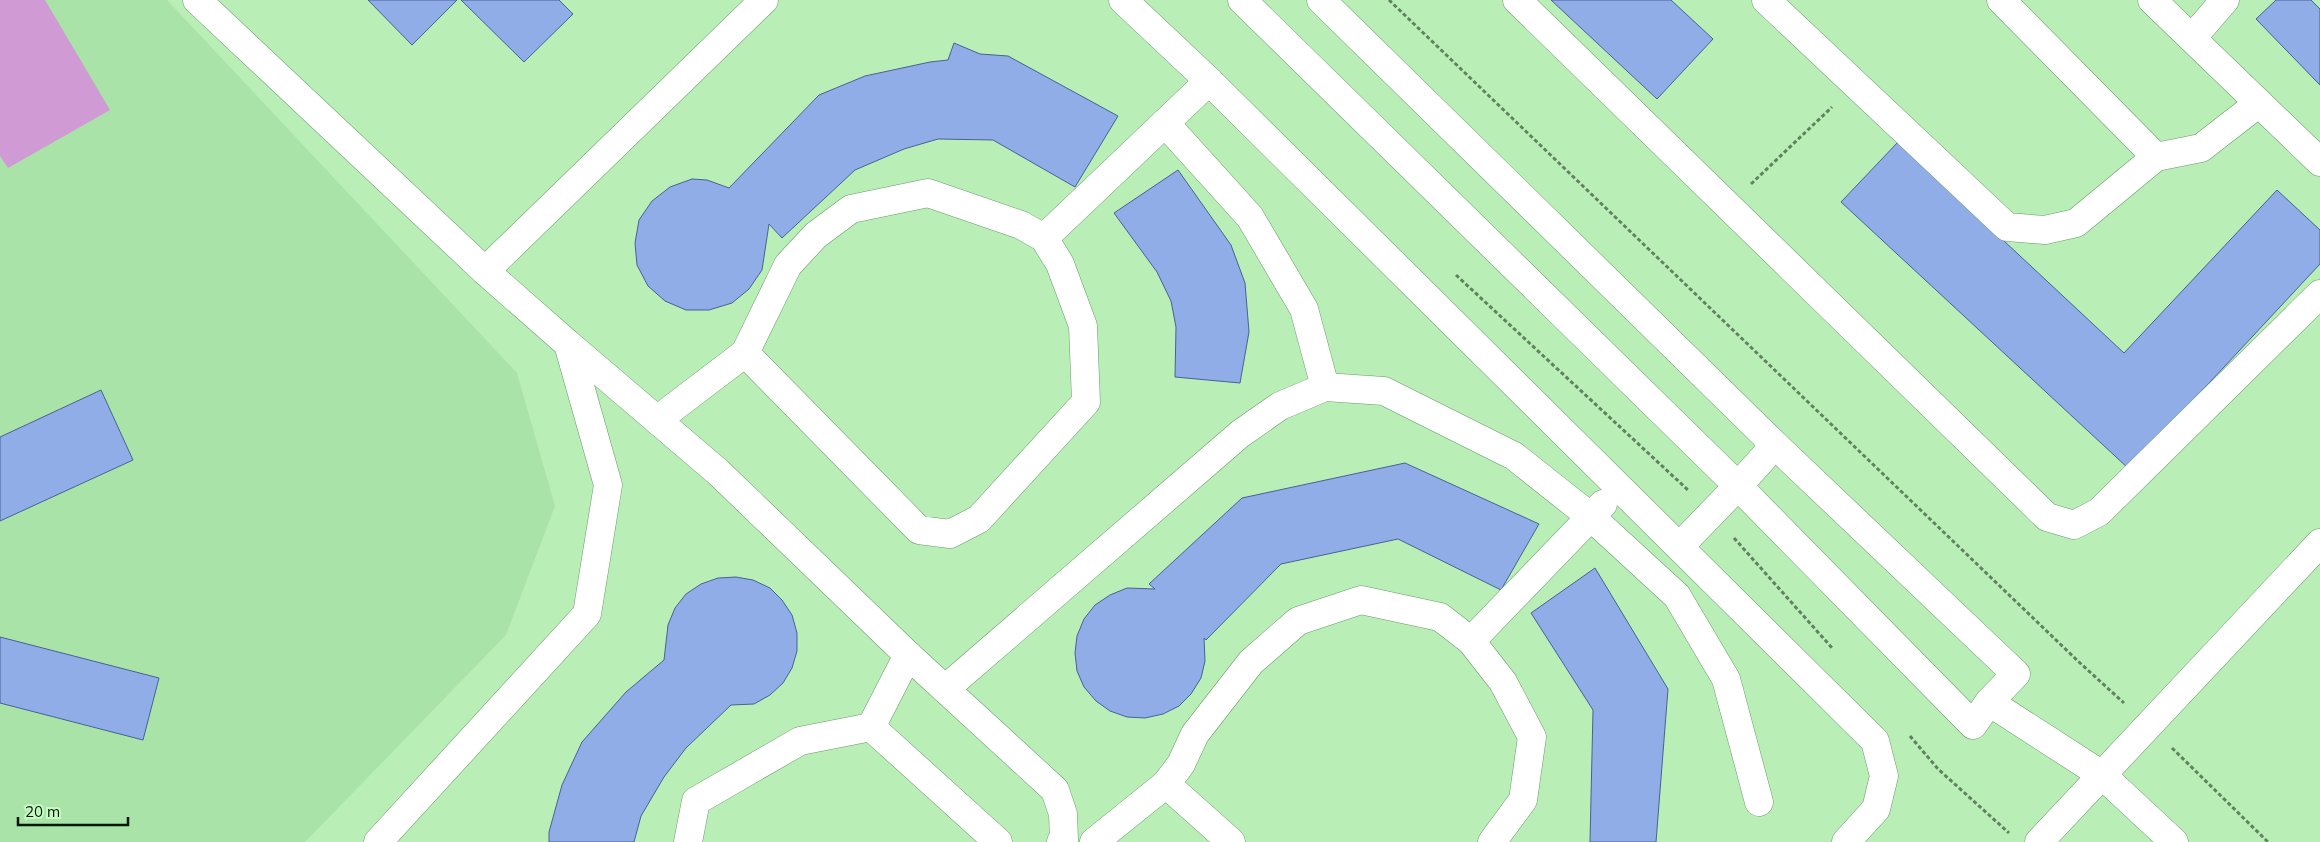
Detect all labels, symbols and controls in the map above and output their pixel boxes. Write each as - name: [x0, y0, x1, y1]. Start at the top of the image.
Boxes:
- scale bar: [18, 794, 128, 826]
- text: 20 m: [25, 802, 60, 821]

